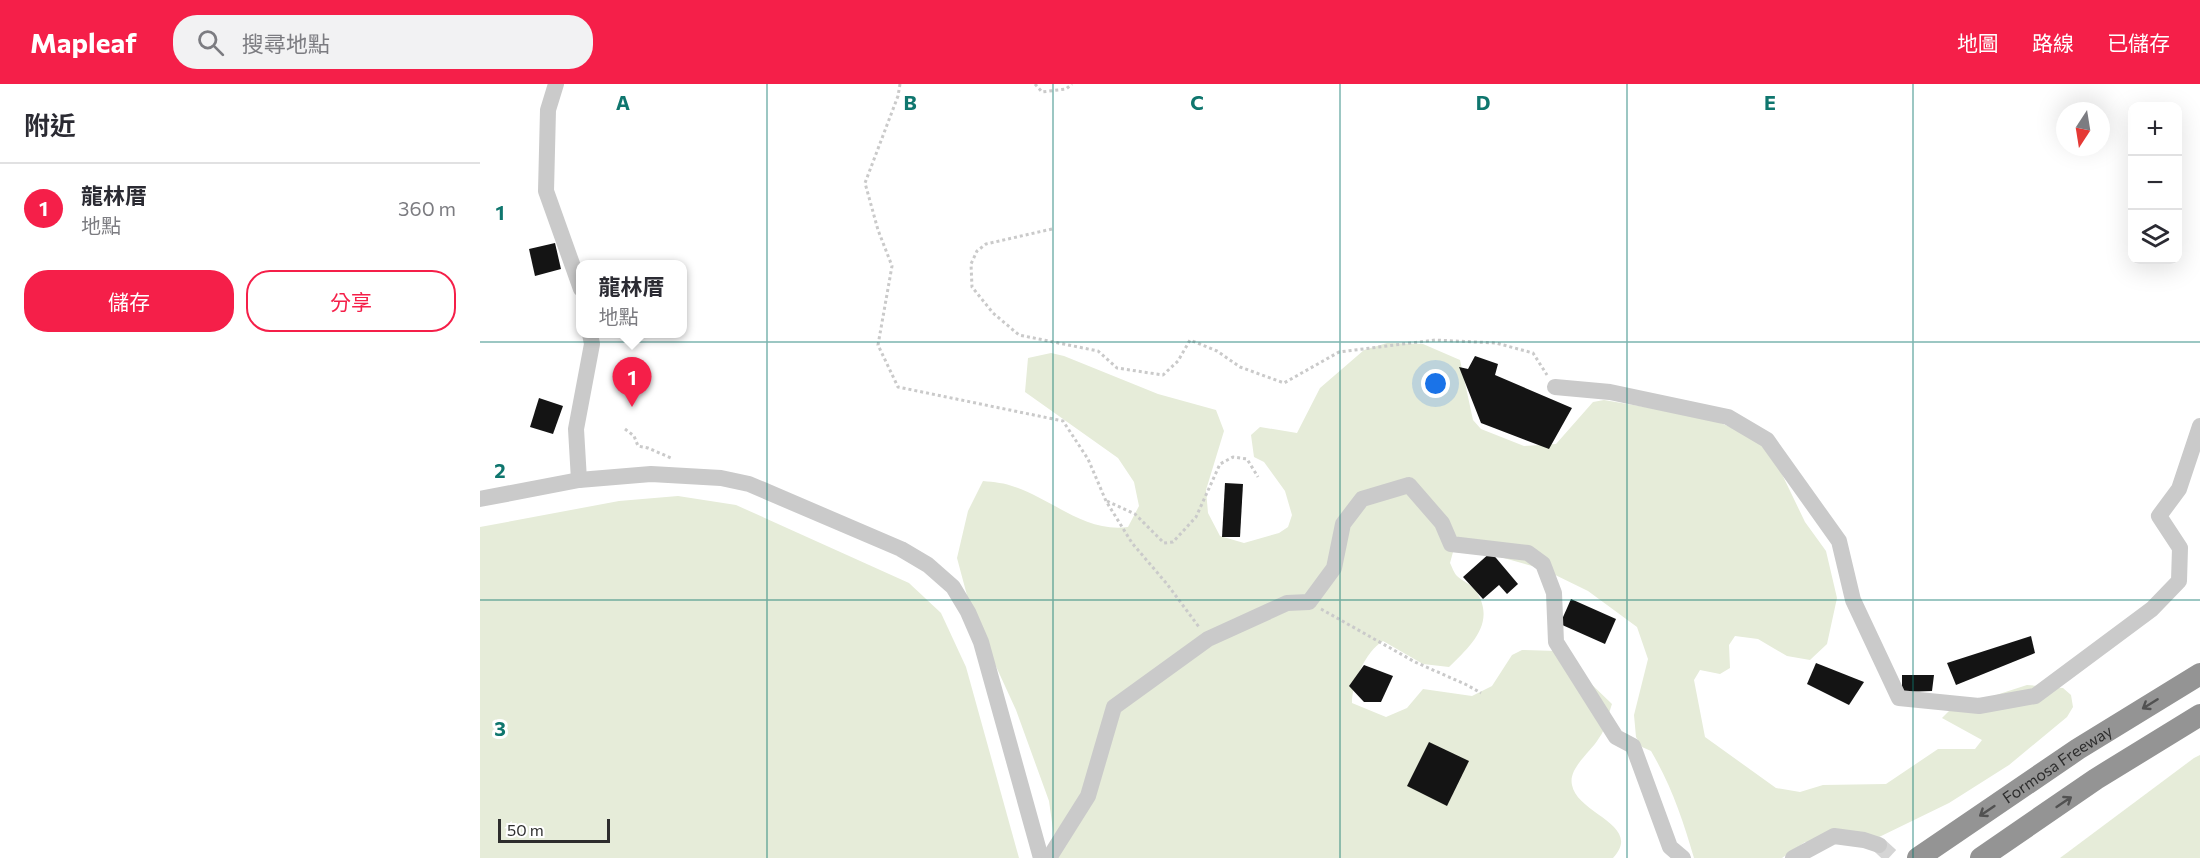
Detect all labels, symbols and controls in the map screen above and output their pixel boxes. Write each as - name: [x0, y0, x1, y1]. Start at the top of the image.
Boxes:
- search box: [173, 15, 593, 69]
- text: Mapleaf: [30, 25, 137, 59]
- icon: search: [194, 26, 227, 59]
- text: 搜尋地點: [242, 30, 330, 57]
- text: 地圖: [1957, 30, 1999, 55]
- text: 路線: [2032, 30, 2074, 55]
- text: 已儲存: [2107, 30, 2170, 55]
- text: A: [616, 90, 630, 114]
- text: B: [903, 90, 917, 114]
- text: C: [1190, 90, 1204, 114]
- text: D: [1476, 90, 1490, 114]
- text: E: [1764, 90, 1776, 114]
- north arrow: [2056, 102, 2110, 156]
- map controls: [2128, 102, 2182, 264]
- button: +: [2128, 102, 2182, 156]
- text: 附近: [24, 109, 76, 140]
- button: −: [2128, 156, 2182, 210]
- text: 龍林厝: [81, 182, 147, 209]
- text: 1: [39, 196, 48, 220]
- text: 360 m: [398, 196, 456, 220]
- text: 1: [495, 200, 505, 224]
- button: layers: [2128, 210, 2182, 264]
- text: 地點: [81, 213, 121, 237]
- popup: [576, 260, 687, 338]
- button: 儲存: [24, 270, 234, 332]
- button: 分享: [246, 270, 456, 332]
- text: 龍林厝: [598, 273, 665, 300]
- text: 地點: [598, 304, 638, 328]
- pin: 1: [612, 358, 652, 407]
- your location: [1421, 369, 1450, 398]
- text: 2: [494, 458, 506, 482]
- one-way arrow: [2142, 699, 2159, 711]
- text: 3: [494, 716, 506, 740]
- street label: Formosa Freeway: [1998, 720, 2115, 807]
- one-way arrow: [2055, 795, 2072, 808]
- one-way arrow: [1979, 805, 1996, 817]
- scale bar: [498, 816, 610, 844]
- text: 50 m: [507, 820, 544, 839]

